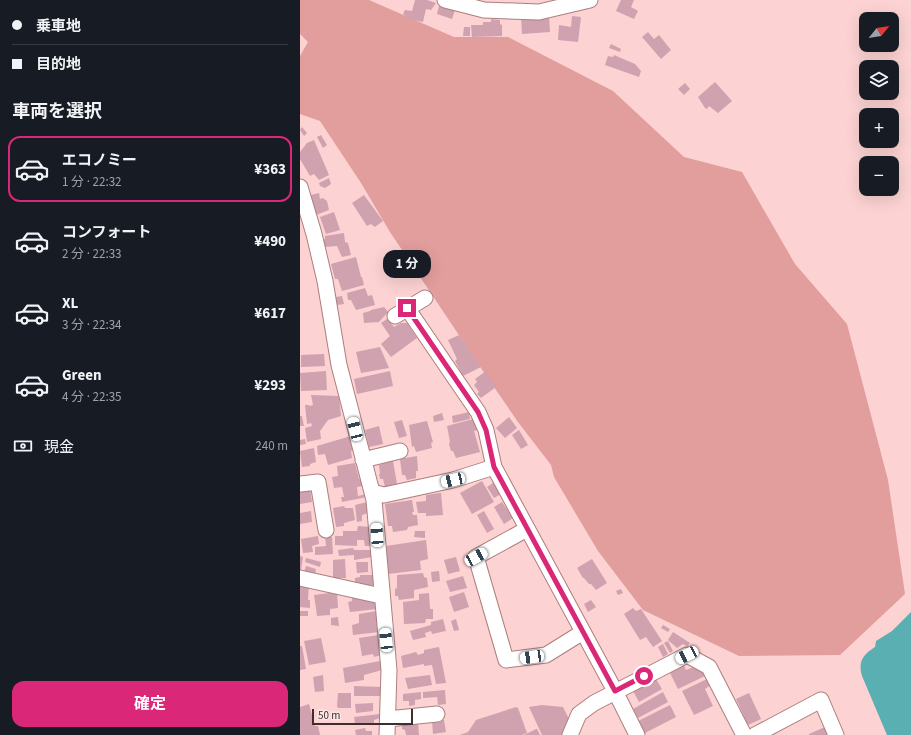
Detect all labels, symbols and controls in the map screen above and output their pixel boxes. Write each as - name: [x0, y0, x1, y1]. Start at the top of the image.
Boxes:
- north arrow: [859, 12, 899, 52]
- map controls: [859, 12, 899, 196]
- text: 乗車地: [36, 16, 81, 37]
- text: 目的地: [36, 54, 81, 75]
- button: layers: [859, 60, 899, 100]
- text: 車両を選択: [12, 99, 102, 124]
- button: +: [859, 108, 899, 148]
- text: エコノミー: [62, 150, 137, 171]
- icon: car: [14, 151, 50, 187]
- button: −: [859, 156, 899, 196]
- text: ¥363: [254, 159, 286, 180]
- text: 1 分 · 22:32: [62, 173, 122, 191]
- text: コンフォート: [62, 222, 152, 243]
- icon: car: [14, 223, 50, 259]
- text: ¥490: [254, 231, 286, 252]
- text: 2 分 · 22:33: [62, 245, 122, 263]
- callout: 1 分: [383, 250, 431, 278]
- text: 1 分: [396, 255, 418, 273]
- text: XL: [62, 293, 78, 314]
- icon: car: [14, 295, 50, 331]
- route end: [398, 299, 416, 317]
- text: ¥617: [254, 303, 286, 324]
- text: 3 分 · 22:34: [62, 316, 122, 334]
- text: Green: [62, 365, 102, 386]
- icon: car: [14, 367, 50, 403]
- text: ¥293: [254, 375, 286, 396]
- text: 4 分 · 22:35: [62, 388, 122, 406]
- car: [346, 416, 364, 442]
- icon: cash: [12, 435, 34, 457]
- text: 現金: [44, 437, 74, 458]
- text: 240 m: [255, 437, 288, 455]
- car: [440, 471, 466, 489]
- car: [370, 523, 384, 547]
- car: [463, 546, 489, 568]
- car: [379, 627, 393, 653]
- car: [674, 644, 700, 666]
- car: [519, 649, 545, 665]
- route start: [635, 667, 653, 685]
- button: 確定: [12, 681, 288, 727]
- scale bar: [312, 707, 413, 726]
- text: 50 m: [318, 708, 340, 723]

